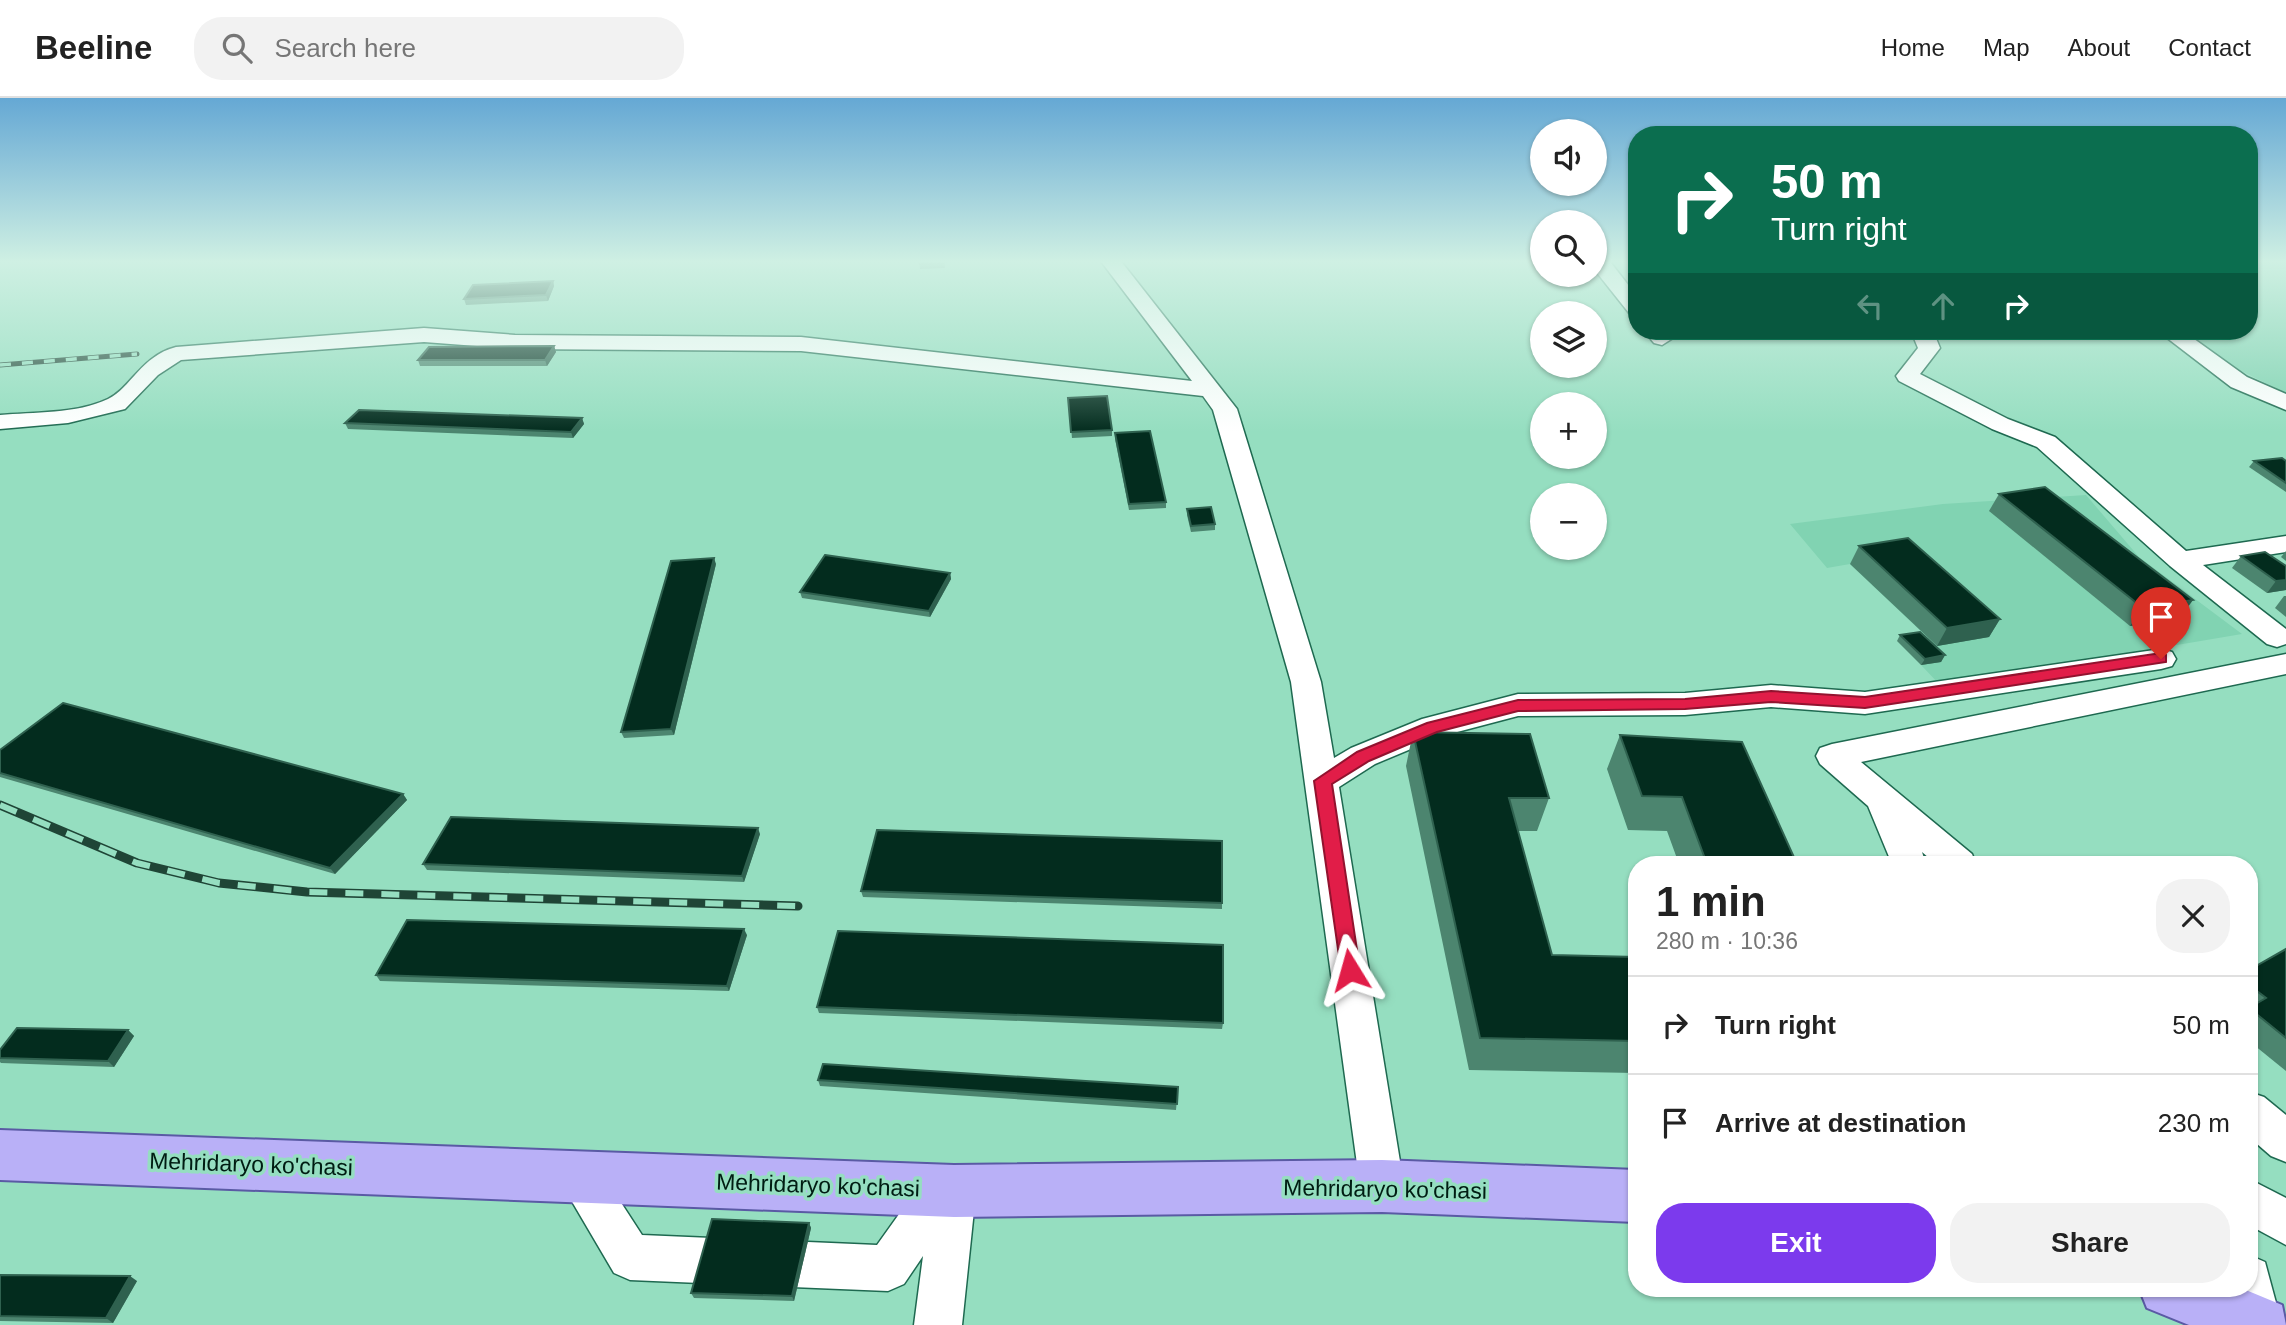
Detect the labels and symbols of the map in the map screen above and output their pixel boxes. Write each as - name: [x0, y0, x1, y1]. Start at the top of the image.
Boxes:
- pin: [2131, 587, 2191, 659]
- position arrow: [1313, 933, 1387, 1007]
- street label: Мehridaryo ko'chasi: [149, 1147, 353, 1181]
- street label: Мehridaryo ko'chasi: [716, 1168, 920, 1202]
- street label: Мehridaryo ko'chasi: [1283, 1174, 1487, 1204]

